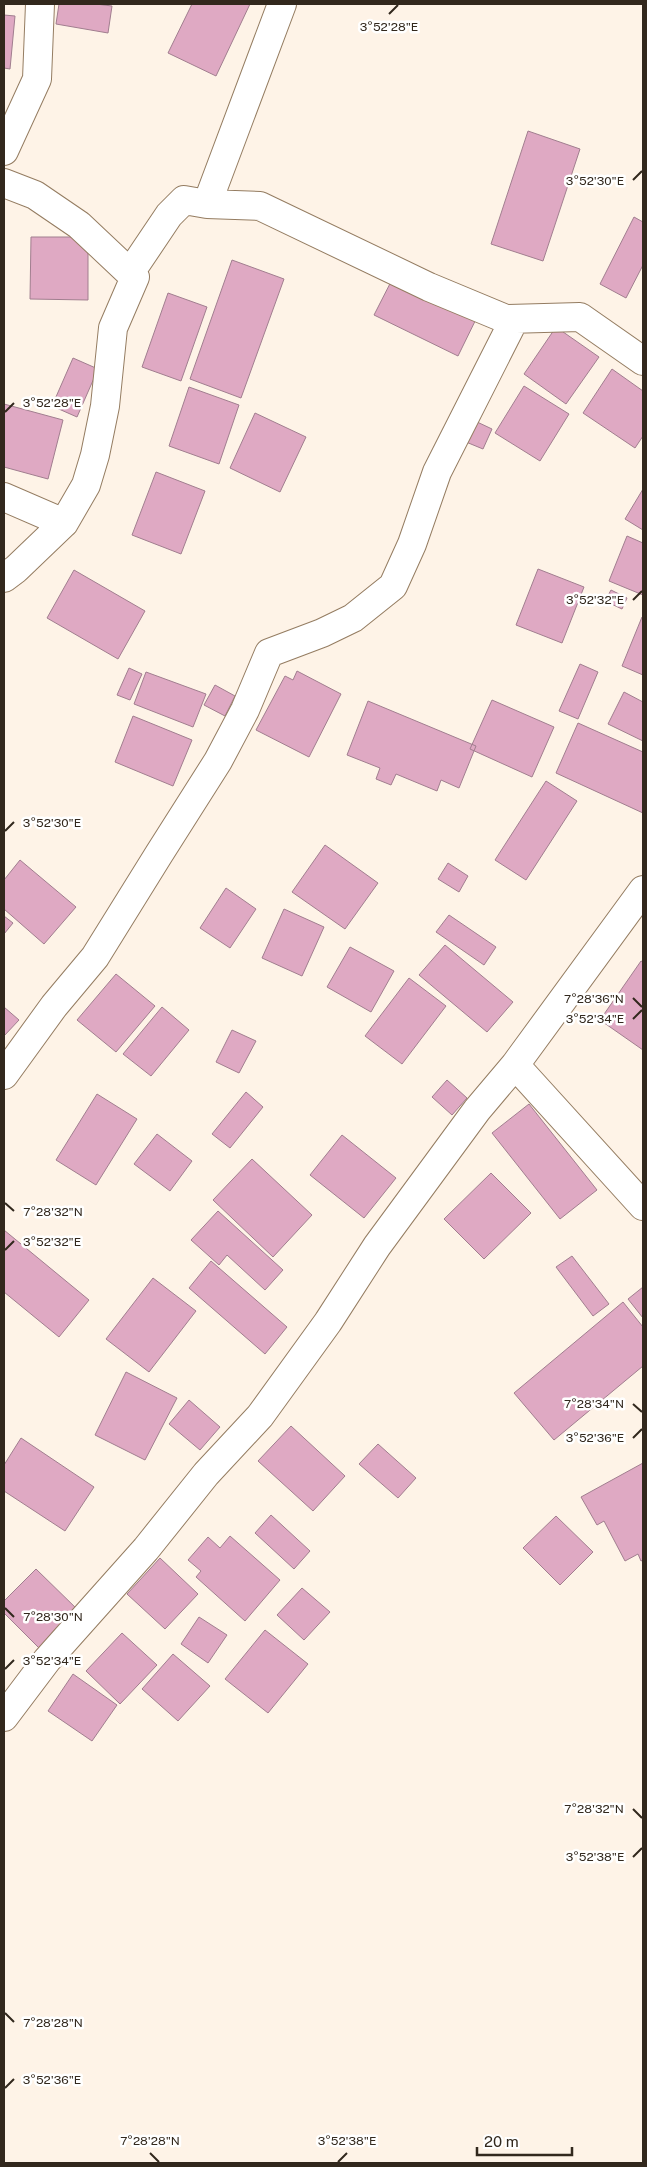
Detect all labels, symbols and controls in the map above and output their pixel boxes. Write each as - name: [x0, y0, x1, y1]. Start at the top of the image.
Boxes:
- text: 3°52'28"E: [360, 20, 418, 34]
- text: 3°52'30"E: [566, 174, 624, 188]
- text: 3°52'28"E: [23, 396, 81, 410]
- text: 3°52'32"E: [566, 593, 624, 607]
- text: 3°52'30"E: [23, 816, 81, 830]
- text: 7°28'36"N: [564, 992, 624, 1006]
- text: 3°52'34"E: [566, 1012, 624, 1026]
- text: 7°28'32"N: [23, 1205, 83, 1219]
- text: 3°52'32"E: [23, 1235, 81, 1249]
- text: 7°28'34"N: [564, 1397, 624, 1411]
- text: 3°52'36"E: [566, 1431, 624, 1445]
- text: 7°28'30"N: [23, 1610, 83, 1624]
- text: 3°52'34"E: [23, 1654, 81, 1668]
- text: 7°28'32"N: [564, 1802, 624, 1816]
- text: 3°52'38"E: [566, 1850, 624, 1864]
- text: 7°28'28"N: [23, 2016, 83, 2030]
- text: 3°52'36"E: [23, 2073, 81, 2087]
- scale bar: [477, 2124, 572, 2156]
- text: 20 m: [484, 2133, 519, 2150]
- text: 7°28'28"N: [120, 2134, 180, 2148]
- text: 3°52'38"E: [318, 2134, 376, 2148]

